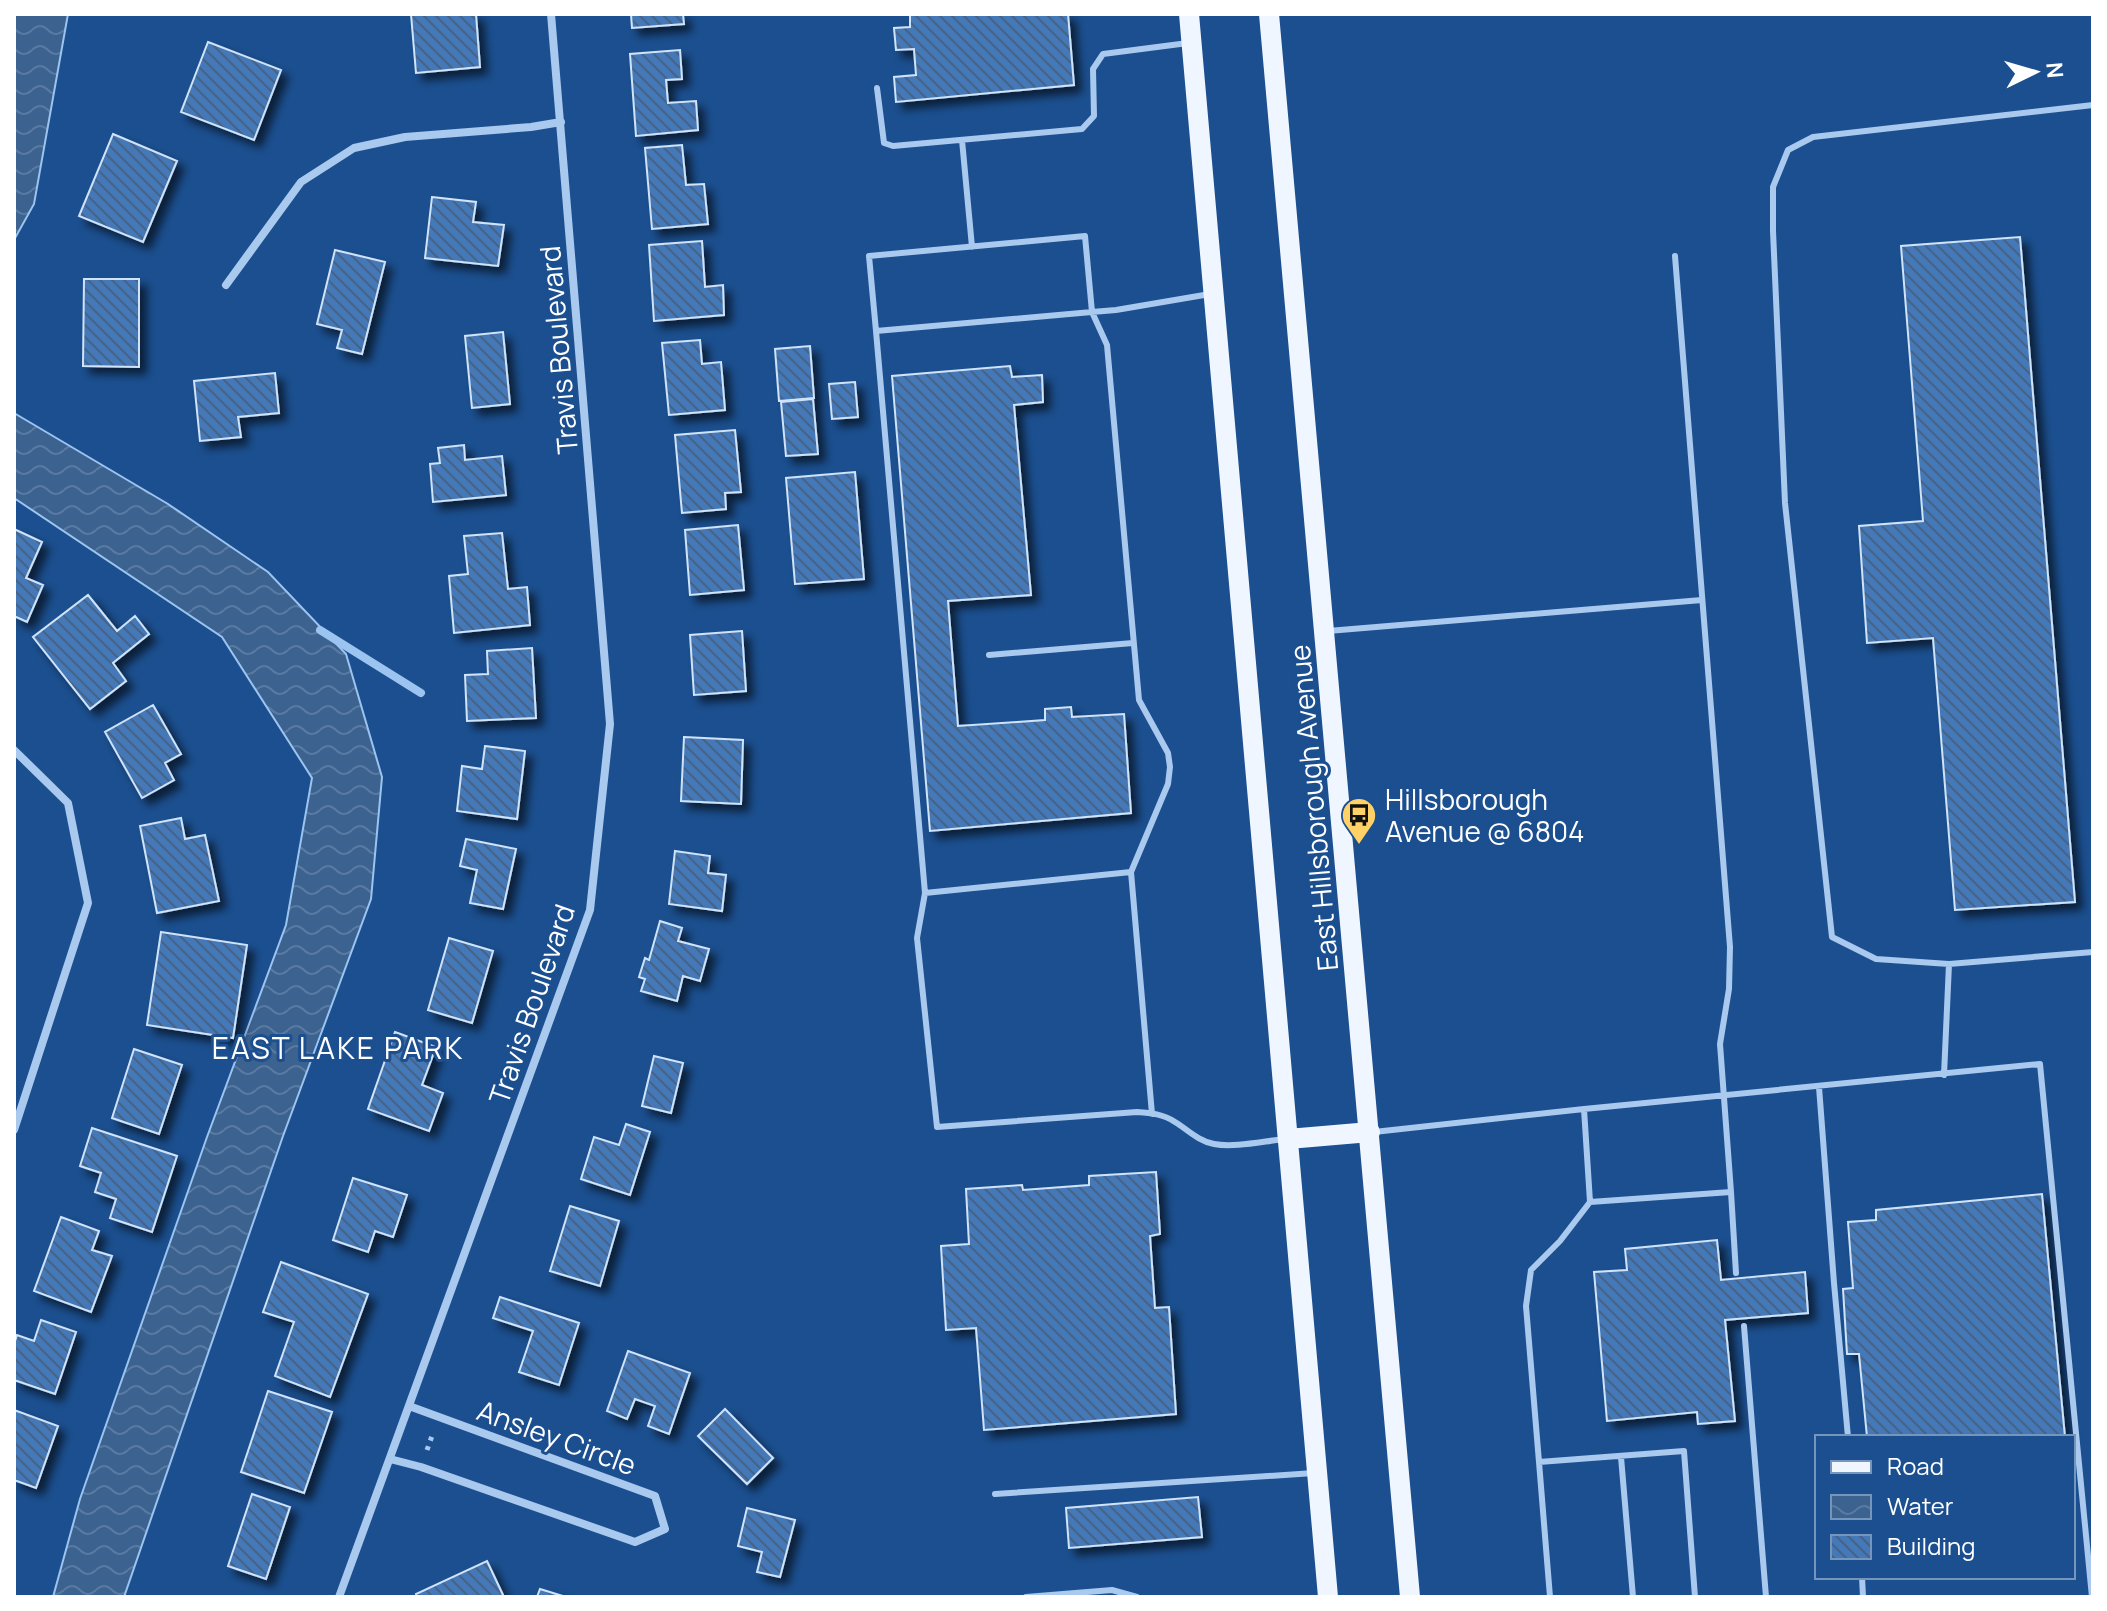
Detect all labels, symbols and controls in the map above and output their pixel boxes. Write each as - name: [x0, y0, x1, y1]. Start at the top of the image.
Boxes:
- north arrow: [1995, 32, 2075, 112]
- text: N: [2039, 61, 2071, 79]
- street label: Travis Boulevard: [530, 244, 586, 456]
- street label: East Hillsborough Avenue: [1280, 643, 1346, 973]
- place label: Hillsborough Avenue @ 6804: [1385, 780, 1585, 850]
- bus stop icon: Hillsborough Avenue @ 6804: [1340, 796, 1378, 846]
- street label: Travis Boulevard: [479, 899, 583, 1109]
- district label: EAST LAKE PARK: [212, 1027, 464, 1068]
- street label: Ansley Circle: [472, 1391, 642, 1483]
- legend: [1815, 1435, 2075, 1579]
- text: Road: [1887, 1449, 1944, 1482]
- text: Water: [1887, 1489, 1954, 1522]
- text: Building: [1887, 1529, 1975, 1562]

